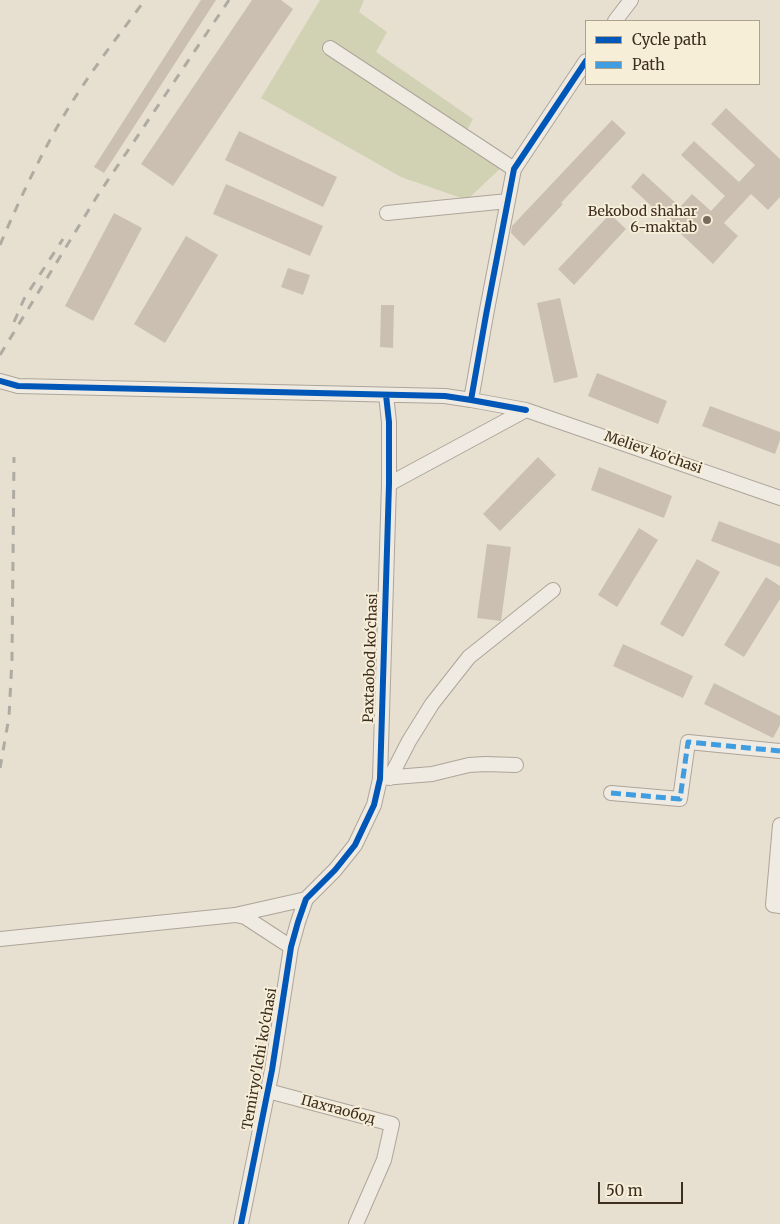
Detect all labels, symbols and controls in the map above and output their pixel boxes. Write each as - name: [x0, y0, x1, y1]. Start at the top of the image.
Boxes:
- legend: [585, 20, 760, 85]
- text: Cycle path: [632, 30, 707, 49]
- text: Path: [632, 55, 665, 74]
- place label: Bekobod shahar 6-maktab: [588, 204, 697, 236]
- marker: Bekobod shahar 6-maktab: [701, 214, 713, 226]
- street label: Meliev ko'chasi: [602, 428, 704, 478]
- street label: Paxtaobod ko‘chasi: [360, 593, 382, 723]
- street label: Temiryo'lchi ko'chasi: [239, 987, 281, 1131]
- street label: Пахтаобод: [299, 1092, 377, 1128]
- scale bar: [600, 1172, 685, 1204]
- text: 50 m: [606, 1181, 643, 1200]

